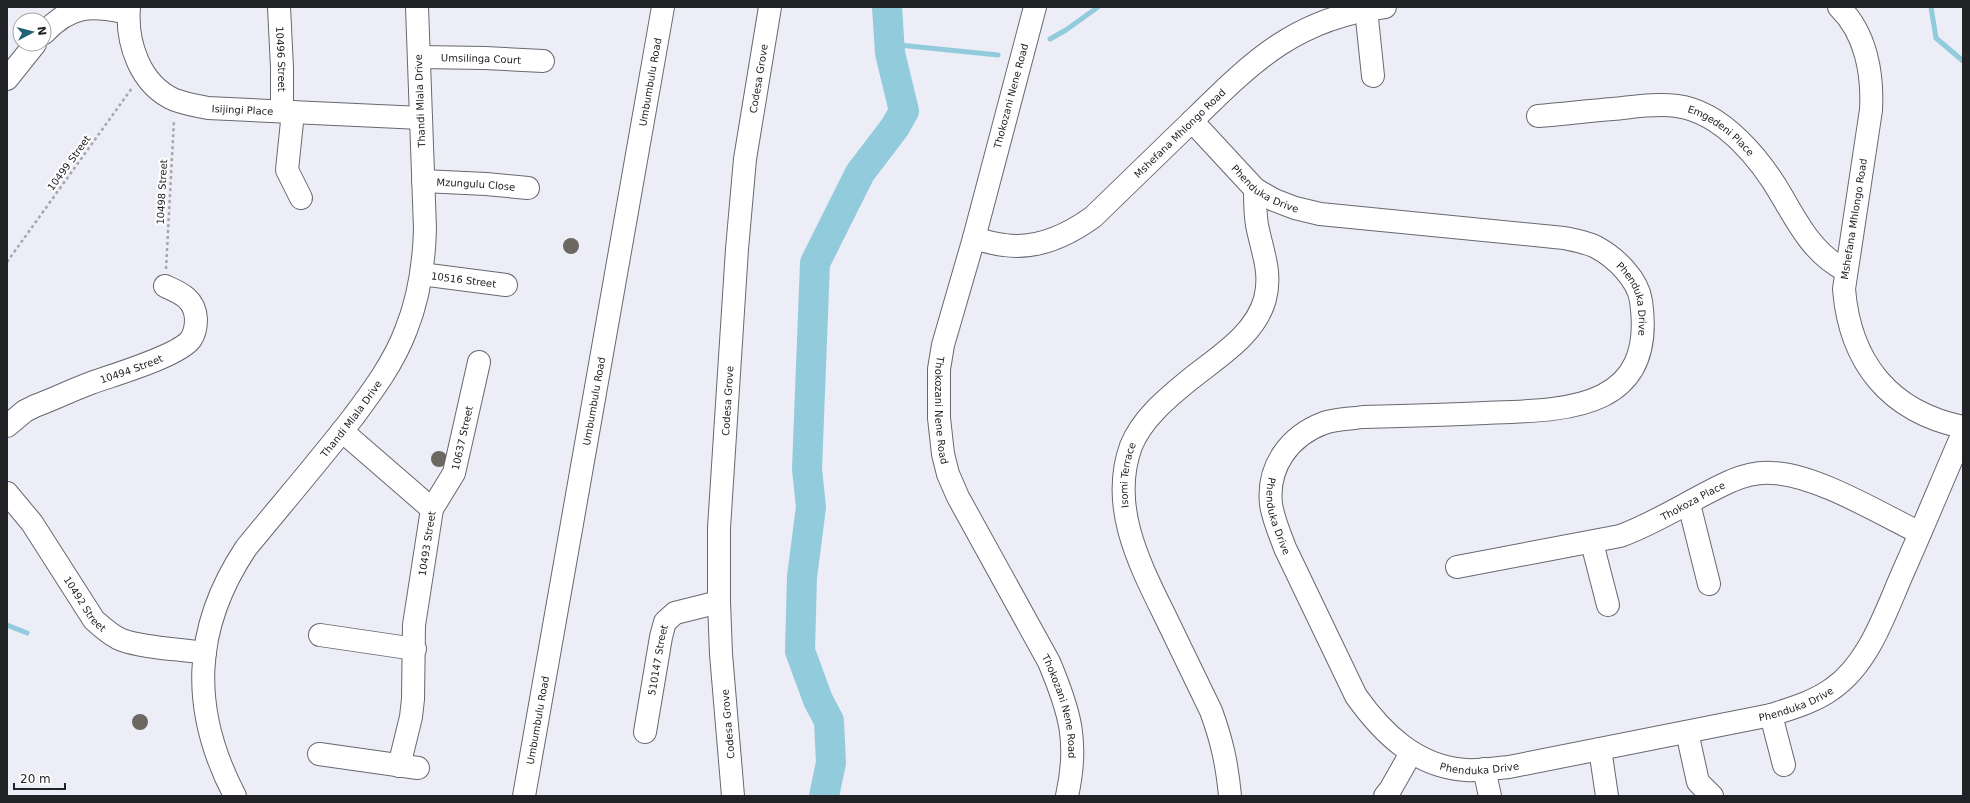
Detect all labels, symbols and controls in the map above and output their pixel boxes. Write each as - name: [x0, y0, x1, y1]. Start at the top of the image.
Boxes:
- north arrow: [12, 12, 52, 52]
- text: N: [34, 25, 48, 36]
- street label: 10496 Street: [274, 26, 288, 92]
- street label: Umbumbulu Road: [637, 37, 663, 127]
- street label: Thokozani Nene Road: [991, 42, 1030, 151]
- street label: Codesa Grove: [747, 43, 769, 114]
- street label: Umsilinga Court: [441, 52, 521, 65]
- street label: Thandi Mlala Drive: [413, 54, 427, 149]
- street label: Mshefana Mhlongo Road: [1132, 86, 1227, 180]
- street label: Isijingi Place: [211, 103, 274, 117]
- street label: Emgedeni Place: [1686, 103, 1757, 158]
- street label: 10499 Street: [45, 133, 93, 193]
- street label: Mshefana Mhlongo Road: [1839, 158, 1869, 280]
- street label: 10498 Street: [155, 159, 169, 225]
- street label: Phenduka Drive: [1230, 162, 1300, 214]
- street label: Mzungulu Close: [436, 176, 516, 192]
- street label: Phenduka Drive: [1615, 260, 1648, 336]
- street label: 10516 Street: [430, 270, 497, 289]
- street label: 10494 Street: [99, 352, 164, 385]
- street label: Thokozani Nene Road: [933, 354, 951, 465]
- street label: Umbumbulu Road: [580, 356, 607, 446]
- street label: Codesa Grove: [719, 366, 735, 436]
- street label: Thandi Mlala Drive: [317, 378, 384, 460]
- street label: 10637 Street: [449, 405, 474, 471]
- street label: Isomi Terrace: [1118, 441, 1137, 509]
- street label: Phenduka Drive: [1265, 477, 1293, 556]
- street label: Thokoza Place: [1658, 479, 1727, 523]
- street label: 10493 Street: [416, 510, 437, 577]
- street label: 10492 Street: [62, 574, 108, 634]
- street label: 510147 Street: [646, 623, 670, 696]
- street label: Thokozani Nene Road: [1040, 651, 1078, 759]
- street label: Umbumbulu Road: [524, 675, 551, 765]
- street label: Phenduka Drive: [1758, 684, 1835, 723]
- street label: Codesa Grove: [719, 689, 737, 759]
- street label: Phenduka Drive: [1439, 760, 1520, 776]
- scale bar: [14, 765, 65, 791]
- text: 20 m: [20, 772, 51, 786]

